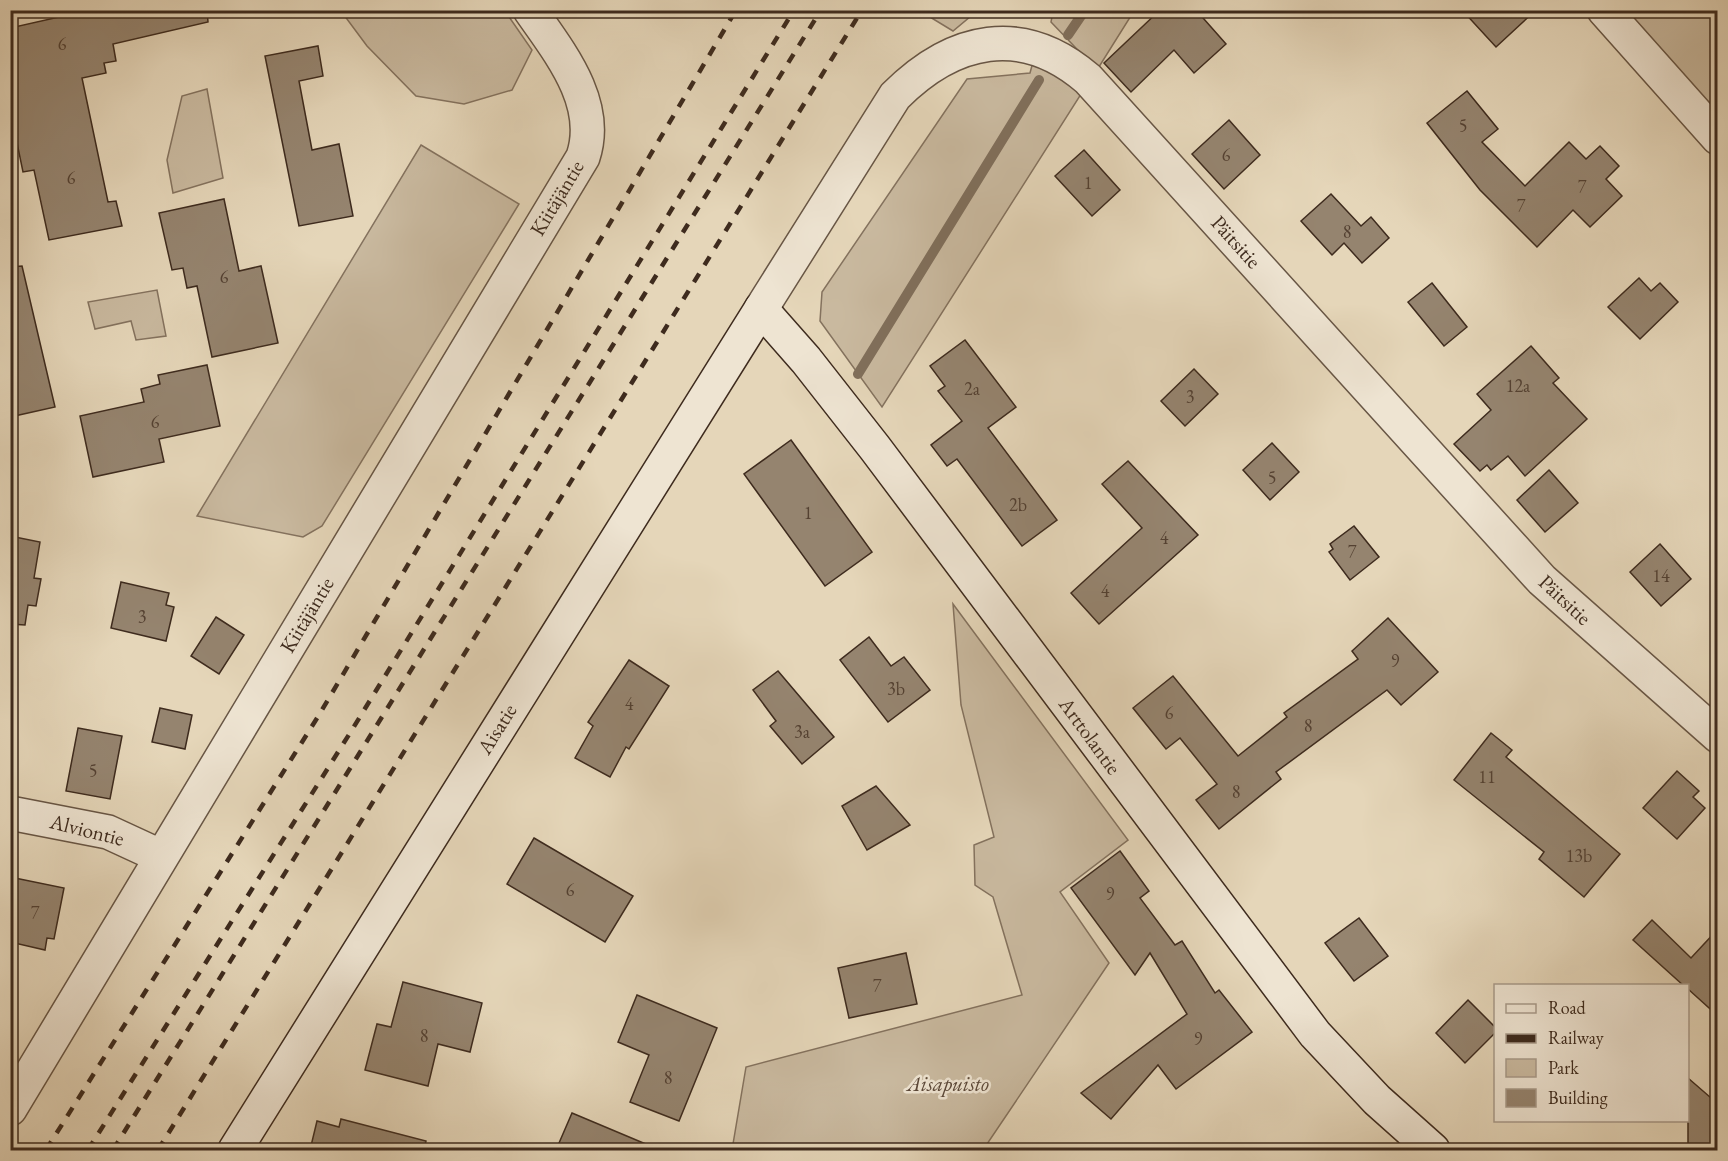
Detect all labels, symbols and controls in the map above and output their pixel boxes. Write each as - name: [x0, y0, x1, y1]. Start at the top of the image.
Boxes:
- house number: 6: [58, 32, 67, 55]
- house number: 5: [1459, 114, 1467, 137]
- house number: 6: [1222, 143, 1231, 166]
- street label: Kiitäjäntie: [523, 155, 590, 240]
- house number: 6: [67, 166, 76, 189]
- house number: 1: [1084, 171, 1092, 194]
- house number: 7: [1578, 175, 1587, 198]
- house number: 7: [1517, 194, 1526, 217]
- street label: Päitsitie: [1205, 209, 1267, 274]
- house number: 8: [1343, 220, 1351, 243]
- house number: 6: [220, 265, 229, 288]
- house number: 12a: [1506, 374, 1531, 397]
- house number: 2a: [964, 377, 981, 400]
- house number: 3: [1186, 385, 1194, 408]
- house number: 6: [151, 410, 160, 433]
- house number: 5: [1268, 466, 1276, 489]
- house number: 2b: [1009, 493, 1027, 516]
- house number: 1: [804, 501, 812, 524]
- house number: 4: [1160, 526, 1169, 549]
- house number: 7: [1348, 540, 1357, 563]
- house number: 14: [1652, 564, 1670, 587]
- street label: Päitsitie: [1533, 568, 1597, 631]
- street label: Kiitäjäntie: [273, 572, 340, 657]
- house number: 4: [1101, 579, 1110, 602]
- house number: 3: [138, 605, 146, 628]
- house number: 9: [1391, 649, 1400, 672]
- house number: 3b: [887, 677, 905, 700]
- street label: Arttolantie: [1053, 691, 1128, 780]
- house number: 4: [625, 692, 634, 715]
- street label: Aisatie: [470, 698, 523, 760]
- house number: 6: [1165, 701, 1174, 724]
- house number: 8: [1304, 714, 1312, 737]
- house number: 3a: [794, 720, 811, 743]
- house number: 5: [89, 759, 97, 782]
- house number: 11: [1478, 765, 1496, 788]
- house number: 8: [1232, 780, 1240, 803]
- street label: Alviontie: [46, 807, 127, 852]
- house number: 13b: [1566, 844, 1592, 867]
- house number: 6: [566, 878, 575, 901]
- house number: 9: [1106, 882, 1115, 905]
- house number: 7: [31, 901, 40, 924]
- house number: 7: [873, 974, 882, 997]
- legend: [1494, 984, 1689, 1122]
- text: Road: [1548, 996, 1587, 1019]
- house number: 8: [420, 1024, 428, 1047]
- text: Railway: [1548, 1026, 1604, 1049]
- house number: 9: [1194, 1027, 1203, 1050]
- text: Park: [1548, 1056, 1579, 1079]
- house number: 8: [664, 1066, 672, 1089]
- park label: Aisapuisto: [905, 1070, 989, 1097]
- text: Building: [1548, 1086, 1608, 1109]

